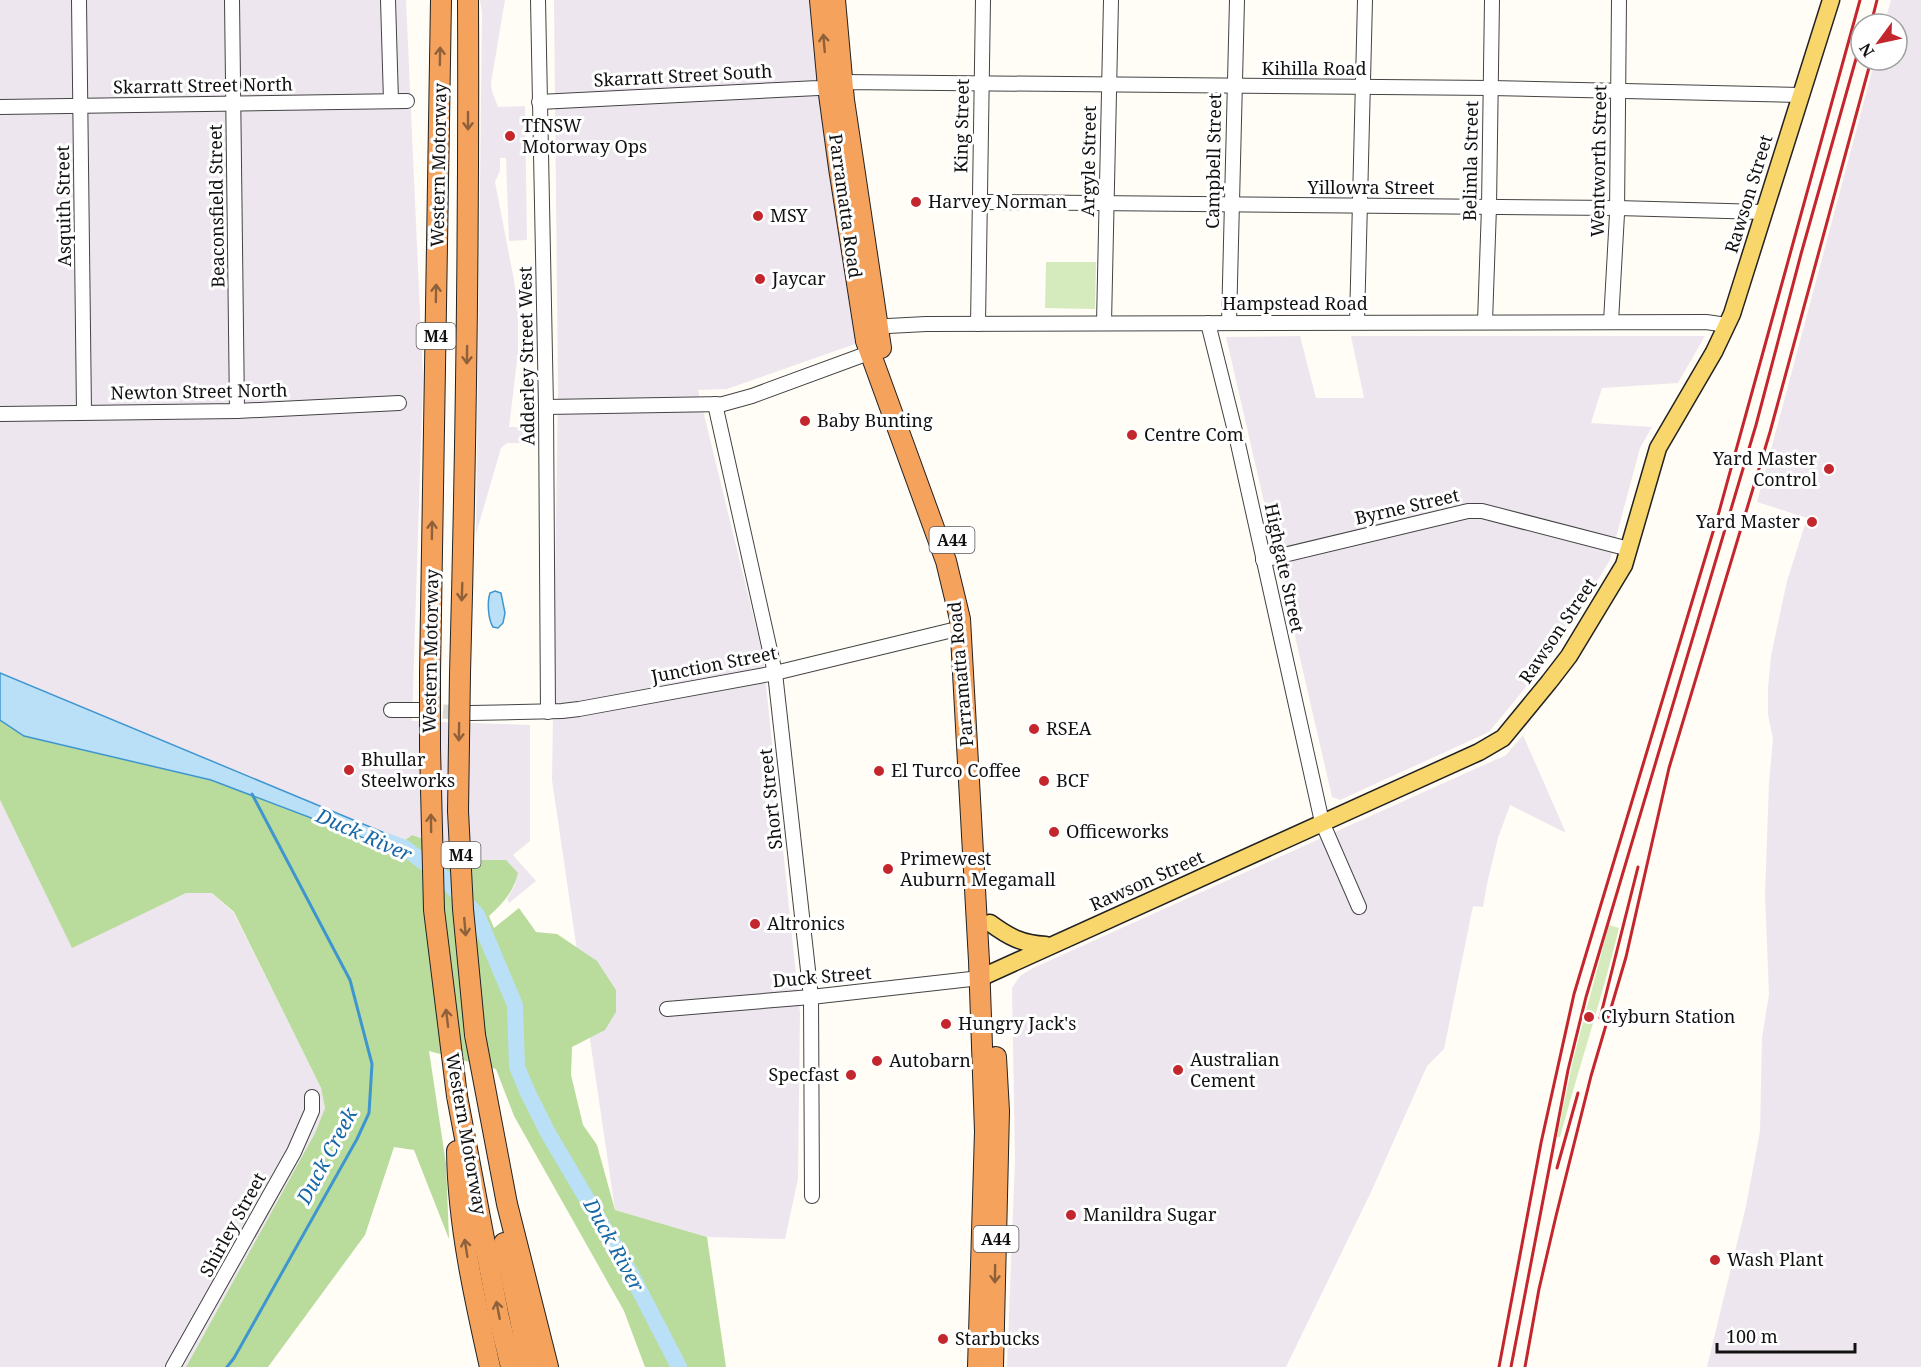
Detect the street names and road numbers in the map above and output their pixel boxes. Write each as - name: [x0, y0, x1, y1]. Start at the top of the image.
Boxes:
- street label: Kihilla Road: [1262, 56, 1366, 80]
- street label: Skarratt Street South: [593, 58, 773, 92]
- street label: Skarratt Street North: [113, 71, 293, 99]
- street label: King Street: [948, 79, 974, 173]
- street label: Western Motorway: [425, 82, 451, 247]
- street label: Wentworth Street: [1585, 85, 1611, 237]
- street label: Campbell Street: [1200, 93, 1226, 229]
- street label: Belimla Street: [1457, 101, 1483, 221]
- street label: Argyle Street: [1075, 105, 1101, 217]
- street label: Beaconsfield Street: [203, 124, 229, 288]
- street label: Parramatta Road: [824, 132, 868, 280]
- street label: Rawson Street: [1719, 132, 1777, 256]
- street label: Asquith Street: [50, 145, 76, 267]
- street label: Yillowra Street: [1306, 175, 1435, 199]
- street label: Adderley Street West: [512, 266, 540, 446]
- street label: Hampstead Road: [1222, 291, 1368, 315]
- road number: M4: [416, 323, 456, 349]
- street label: Newton Street North: [110, 377, 288, 405]
- street label: Byrne Street: [1352, 482, 1461, 530]
- street label: Highgate Street: [1260, 501, 1310, 635]
- road number: A44: [930, 527, 974, 553]
- street label: Western Motorway: [417, 568, 443, 733]
- street label: Rawson Street: [1513, 573, 1601, 688]
- street label: Parramatta Road: [942, 600, 978, 748]
- street label: Junction Street: [648, 640, 779, 688]
- street label: Short Street: [753, 747, 787, 851]
- road number: M4: [442, 842, 480, 868]
- street label: Rawson Street: [1086, 844, 1207, 916]
- street label: Duck Street: [772, 960, 872, 992]
- street label: Western Motorway: [441, 1051, 493, 1218]
- street label: Shirley Street: [194, 1168, 271, 1281]
- road number: A44: [974, 1226, 1018, 1252]

